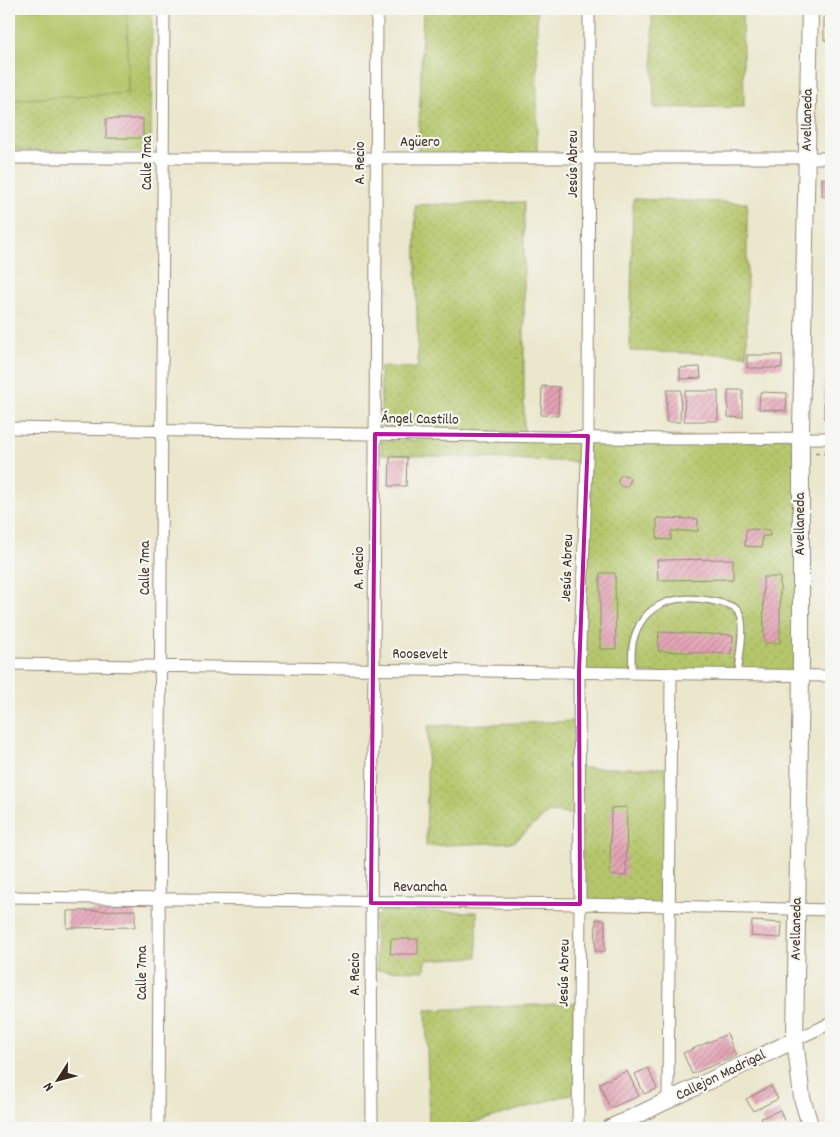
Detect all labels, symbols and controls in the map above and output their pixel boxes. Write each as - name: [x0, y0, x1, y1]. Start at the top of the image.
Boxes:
- street label: Avellaneda: [796, 87, 820, 152]
- street label: Jesús Abreu: [563, 130, 585, 198]
- street label: Agüero: [400, 132, 440, 154]
- street label: Calle 7ma: [137, 135, 159, 190]
- street label: A. Recio: [350, 141, 372, 185]
- street label: Ángel Castillo: [381, 408, 459, 432]
- street label: Avellaneda: [790, 492, 812, 555]
- street label: Jesús Abreu: [556, 534, 580, 602]
- street label: Calle 7ma: [135, 540, 157, 595]
- street label: A. Recio: [349, 546, 371, 590]
- street label: Roosevelt: [392, 644, 448, 666]
- street label: Revancha: [393, 877, 448, 899]
- street label: Avellaneda: [785, 896, 809, 961]
- street label: Jesús Abreu: [553, 939, 577, 1007]
- street label: Calle 7ma: [132, 945, 154, 1000]
- street label: A. Recio: [345, 952, 367, 996]
- street label: Callejon Madrigal: [672, 1045, 770, 1107]
- north arrow: [32, 1054, 82, 1104]
- text: N: [39, 1078, 59, 1095]

